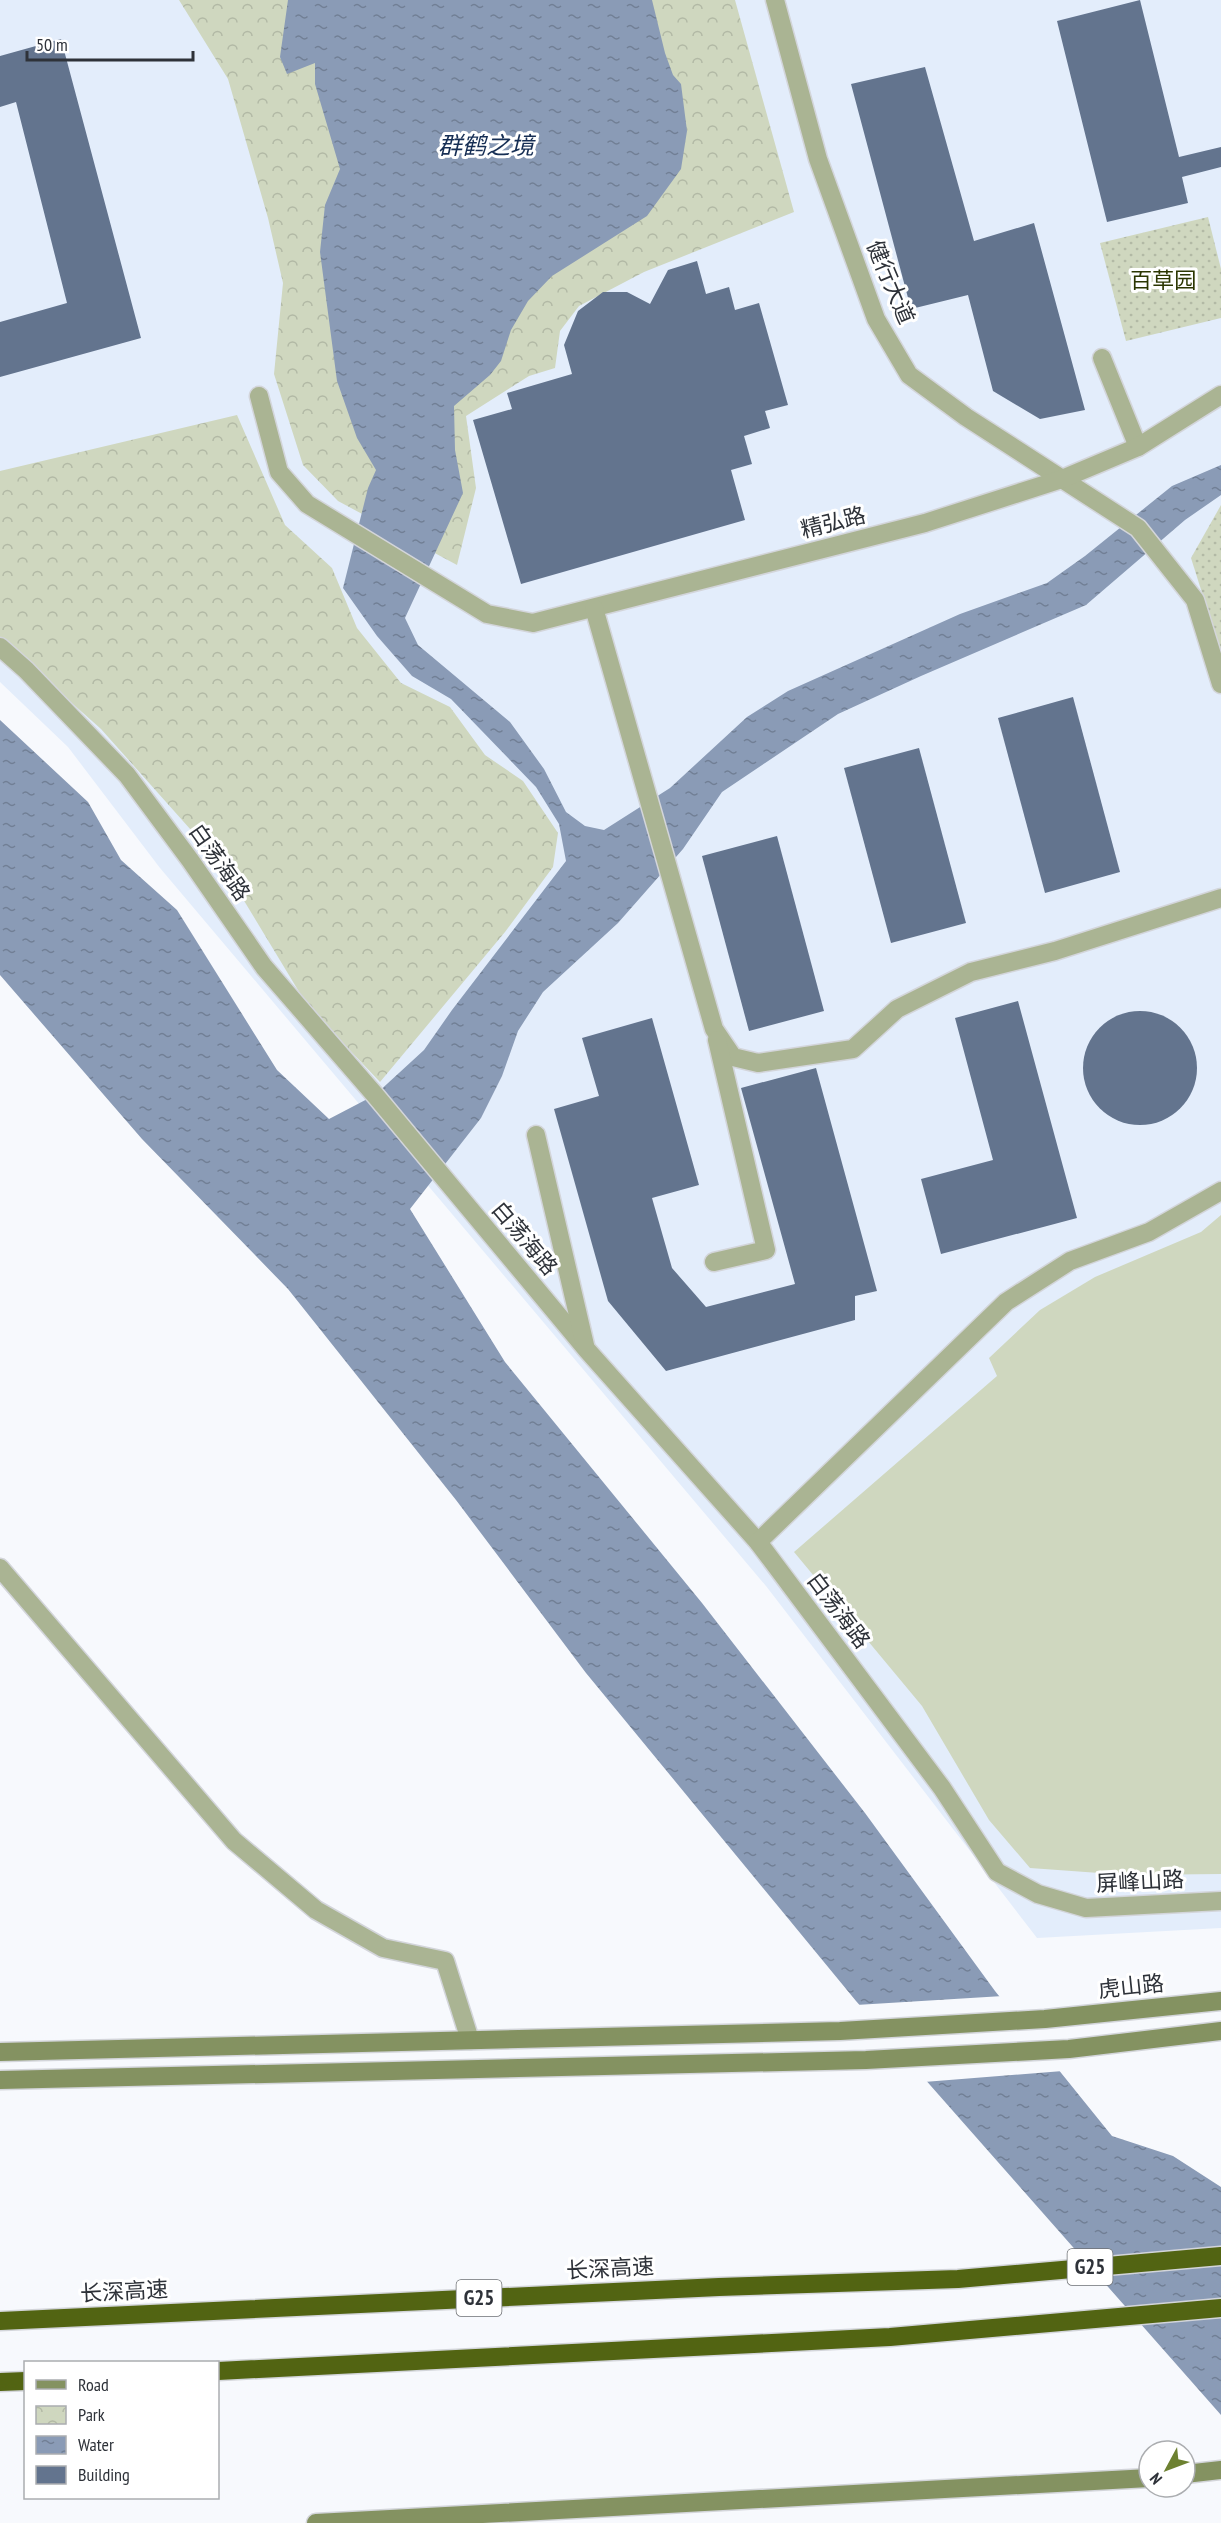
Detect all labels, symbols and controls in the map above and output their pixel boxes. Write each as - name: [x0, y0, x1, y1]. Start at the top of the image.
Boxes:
- scale bar: [27, 24, 194, 62]
- text: 50 m: [36, 33, 68, 56]
- water label: 群鹤之境: [438, 130, 537, 161]
- street label: 健行大道: [861, 236, 921, 328]
- park label: 百草园: [1130, 266, 1196, 294]
- street label: 精弘路: [798, 500, 868, 544]
- street label: 白荡海路: [183, 818, 257, 906]
- street label: 白荡海路: [486, 1195, 564, 1281]
- street label: 白荡海路: [801, 1566, 877, 1654]
- street label: 屏峰山路: [1095, 1865, 1185, 1897]
- street label: 虎山路: [1097, 1969, 1165, 2003]
- road number: G25: [1068, 2249, 1112, 2285]
- street label: 长深高速: [565, 2252, 655, 2284]
- street label: 长深高速: [79, 2275, 169, 2307]
- road number: G25: [456, 2280, 502, 2316]
- legend: [24, 2361, 219, 2499]
- text: Road: [78, 2373, 109, 2396]
- text: Park: [78, 2403, 105, 2426]
- text: Water: [78, 2433, 114, 2456]
- north arrow: [1137, 2439, 1197, 2499]
- text: Building: [78, 2463, 130, 2486]
- text: N: [1145, 2469, 1166, 2489]

